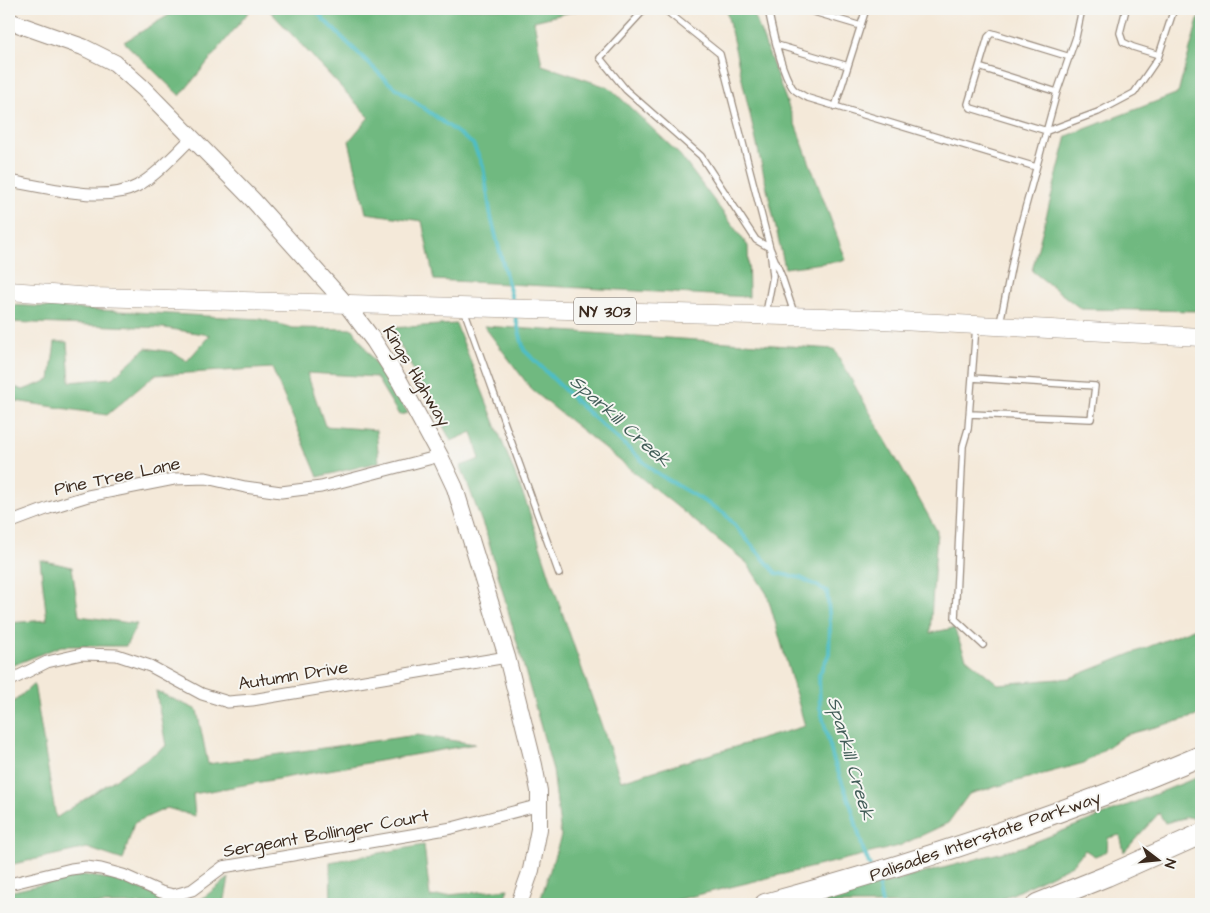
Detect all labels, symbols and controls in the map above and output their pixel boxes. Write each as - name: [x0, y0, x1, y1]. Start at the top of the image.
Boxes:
- road number: NY 303: [574, 298, 636, 324]
- street label: Kings Highway: [376, 321, 457, 432]
- water label: Sparkill Creek: [564, 369, 677, 474]
- street label: Pine Tree Lane: [52, 451, 183, 502]
- street label: Autumn Drive: [236, 654, 350, 697]
- water label: Sparkill Creek: [820, 694, 881, 824]
- street label: Palisades Interstate Parkway: [866, 785, 1105, 889]
- street label: Sergeant Bollinger Court: [221, 803, 432, 865]
- north arrow: [1132, 836, 1182, 886]
- text: N: [1159, 856, 1180, 870]

